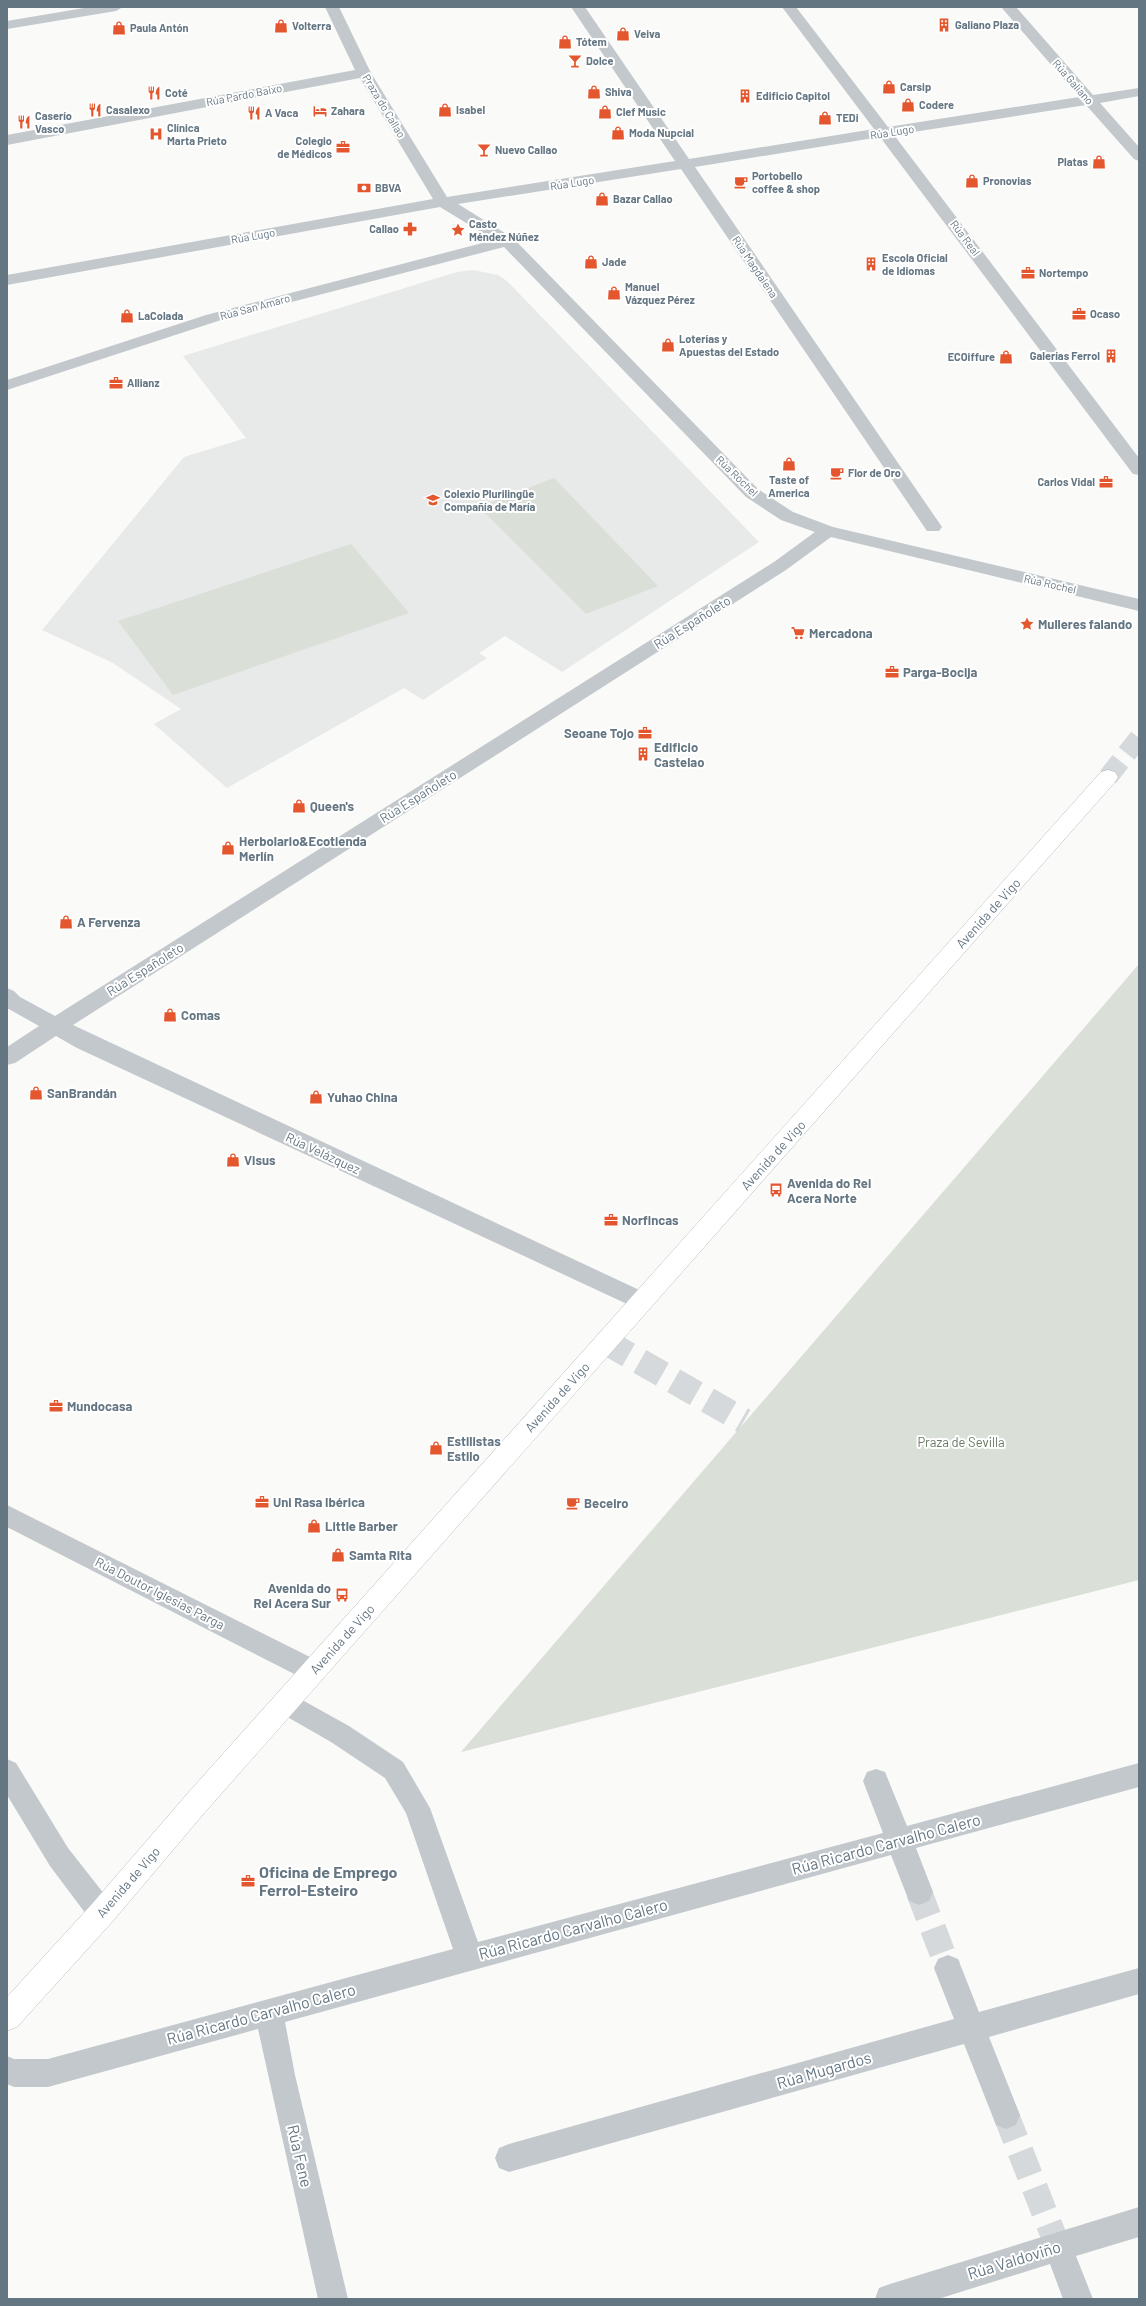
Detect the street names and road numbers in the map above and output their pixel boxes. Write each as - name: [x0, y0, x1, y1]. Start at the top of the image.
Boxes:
- street label: Rúa Galiano: [1050, 56, 1097, 107]
- street label: Praza do Callao: [360, 72, 409, 140]
- street label: Rúa Pardo Baixo: [205, 81, 283, 108]
- street label: Rúa Lugo: [869, 122, 915, 141]
- street label: Rúa Lugo: [549, 173, 595, 192]
- street label: Rúa Real: [948, 217, 983, 258]
- street label: Rúa Lugo: [230, 225, 276, 246]
- street label: Rúa Magdalena: [730, 233, 781, 300]
- street label: Rúa San Amaro: [218, 291, 291, 322]
- street label: Rúa Rochel: [714, 453, 761, 499]
- street label: Rúa Rochel: [1023, 571, 1077, 596]
- street label: Rúa Españoleto: [651, 592, 733, 652]
- street label: Rúa Españoleto: [377, 766, 459, 826]
- street label: Avenida de Vigo: [952, 875, 1024, 951]
- street label: Rúa Españoleto: [104, 939, 186, 999]
- street label: Avenida de Vigo: [737, 1117, 809, 1193]
- street label: Rúa Velázquez: [283, 1129, 363, 1177]
- street label: Avenida de Vigo: [521, 1359, 593, 1435]
- street label: Rúa Doutor Iglesias Parga: [93, 1553, 227, 1633]
- street label: Avenida de Vigo: [306, 1601, 378, 1677]
- street label: Rúa Ricardo Carvalho Calero: [789, 1809, 982, 1878]
- street label: Avenida de Vigo: [93, 1843, 163, 1921]
- street label: Rúa Ricardo Carvalho Calero: [476, 1894, 669, 1963]
- street label: Rúa Ricardo Carvalho Calero: [164, 1979, 357, 2048]
- street label: Rúa Mugardos: [774, 2047, 873, 2092]
- street label: Rúa Fene: [284, 2123, 317, 2189]
- street label: Rúa Valdoviño: [965, 2236, 1063, 2283]

